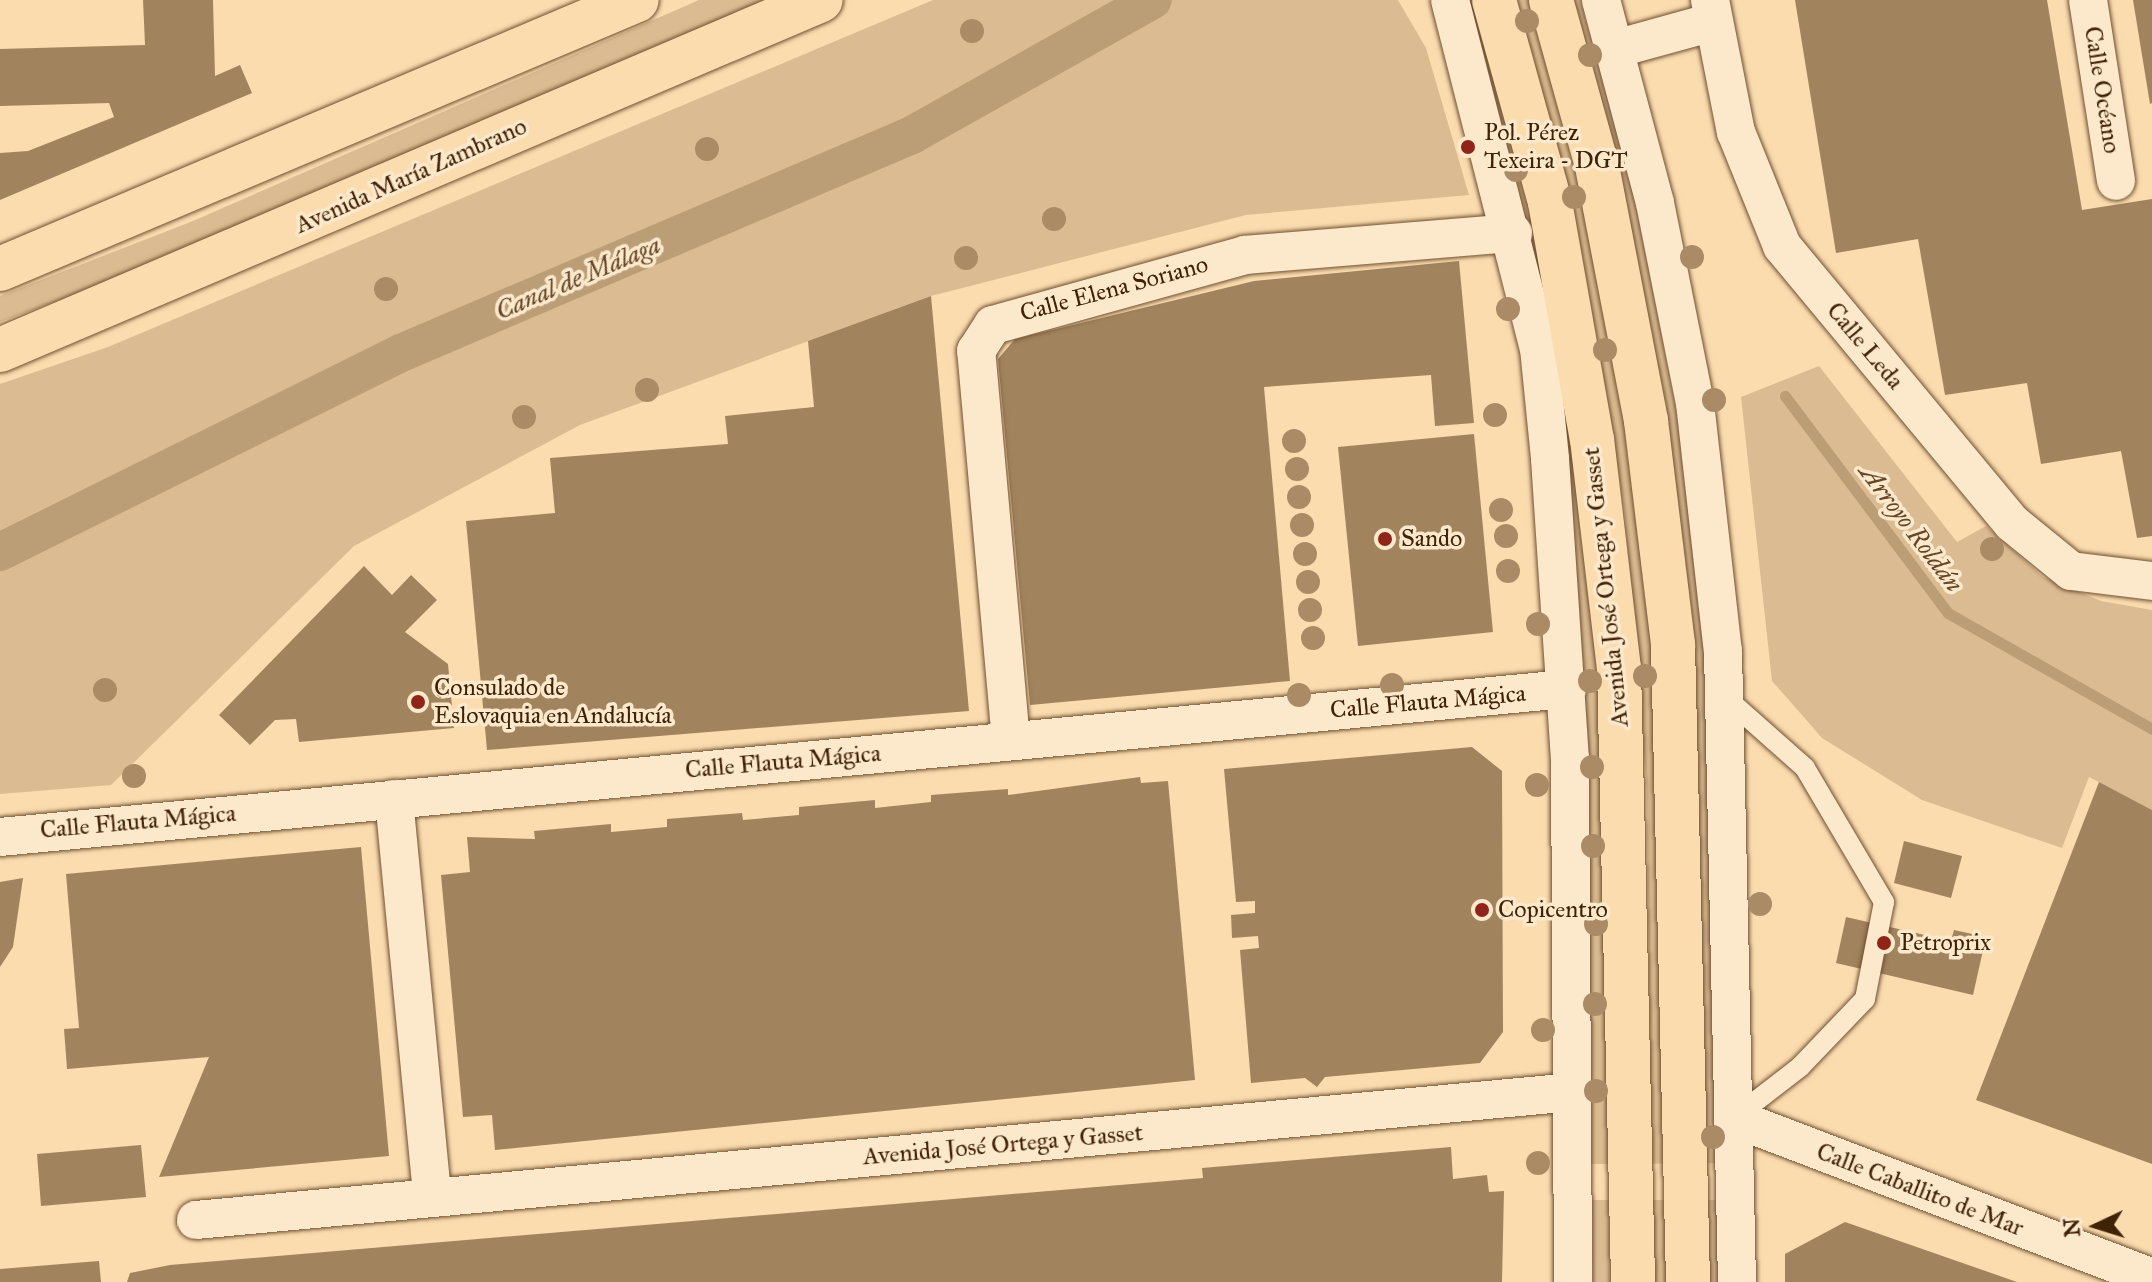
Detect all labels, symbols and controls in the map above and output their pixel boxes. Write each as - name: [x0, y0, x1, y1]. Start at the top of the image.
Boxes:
- street label: Calle Océano: [2078, 24, 2126, 156]
- street label: Avenida María Zambrano: [291, 112, 531, 240]
- place label: Pol. Pérez Texeira - DGT: [1484, 119, 1628, 175]
- marker: Pol. Pérez Texeira - DGT: [1459, 138, 1477, 156]
- water label: Canal de Málaga: [491, 229, 665, 327]
- street label: Calle Elena Soriano: [1017, 250, 1211, 328]
- street label: Calle Leda: [1820, 297, 1910, 395]
- street label: Avenida José Ortega y Gasset: [1577, 446, 1635, 728]
- water label: Arroyo Roldán: [1853, 458, 1969, 598]
- place label: Sando: [1401, 525, 1462, 553]
- marker: Sando: [1376, 530, 1394, 548]
- place label: Consulado de Eslovaquia en Andalucía: [434, 674, 672, 730]
- street label: Calle Flauta Mágica: [1329, 679, 1527, 725]
- marker: Consulado de Eslovaquia en Andalucía: [409, 693, 427, 711]
- street label: Calle Flauta Mágica: [684, 739, 882, 785]
- street label: Calle Flauta Mágica: [39, 799, 237, 845]
- place label: Copicentro: [1498, 896, 1608, 924]
- marker: Copicentro: [1473, 901, 1491, 919]
- place label: Petroprix: [1900, 929, 1991, 957]
- marker: Petroprix: [1875, 934, 1893, 952]
- street label: Avenida José Ortega y Gasset: [862, 1118, 1144, 1172]
- street label: Calle Caballito de Mar: [1812, 1137, 2028, 1243]
- north arrow: [2056, 1186, 2136, 1266]
- text: N: [2057, 1217, 2086, 1238]

